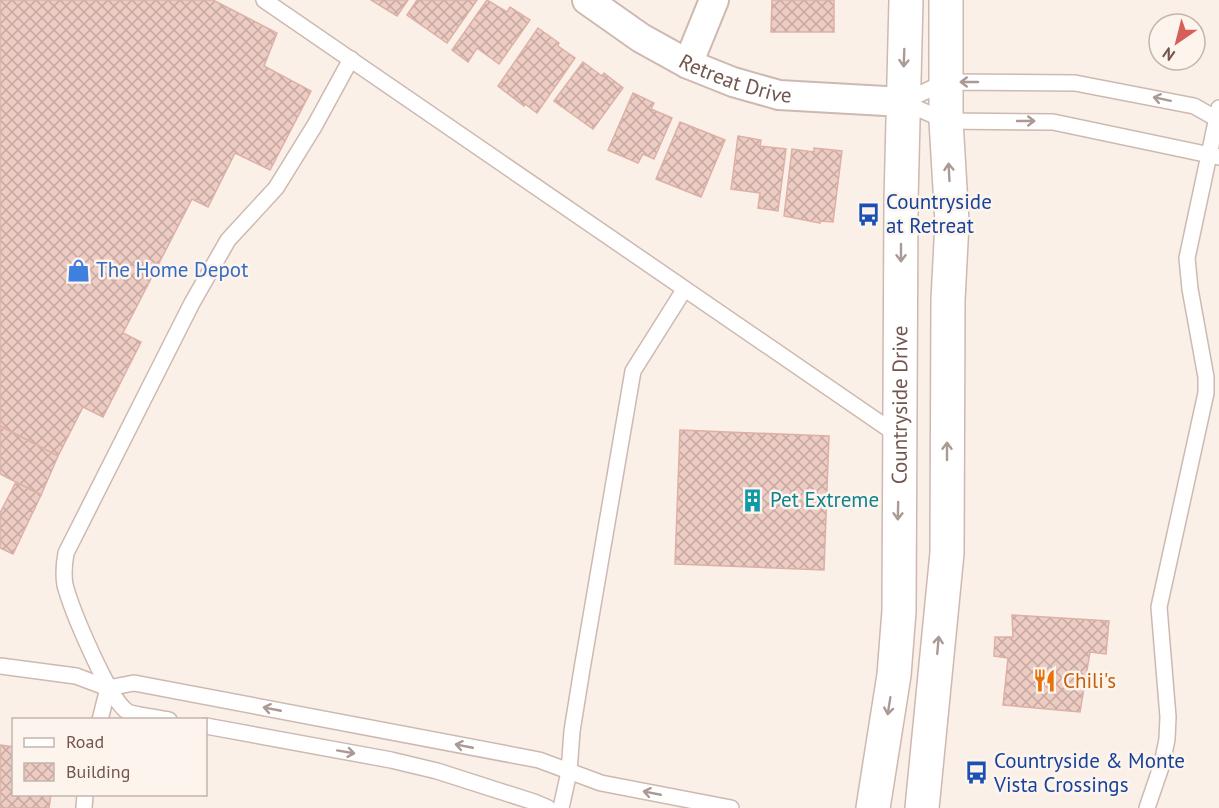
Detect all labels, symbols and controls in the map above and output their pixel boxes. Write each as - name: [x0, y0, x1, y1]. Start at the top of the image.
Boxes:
- north arrow: [1147, 12, 1207, 72]
- text: N: [1158, 43, 1178, 65]
- street label: Retreat Drive: [674, 48, 792, 109]
- one-way arrow: [899, 48, 910, 68]
- one-way arrow: [959, 76, 979, 88]
- one-way arrow: [1153, 93, 1172, 104]
- one-way arrow: [1015, 115, 1035, 127]
- one-way arrow: [943, 162, 954, 182]
- place label: Countryside at Retreat: [886, 188, 992, 239]
- bus stop icon: Countryside at Retreat: [855, 201, 881, 227]
- one-way arrow: [895, 243, 907, 263]
- place label: The Home Depot: [96, 256, 248, 283]
- shop icon: The Home Depot: [65, 257, 91, 283]
- street label: Countryside Drive: [886, 325, 913, 484]
- one-way arrow: [941, 441, 953, 461]
- place label: Pet Extreme: [770, 486, 879, 513]
- building icon: Pet Extreme: [739, 487, 765, 513]
- one-way arrow: [893, 501, 904, 521]
- one-way arrow: [933, 636, 944, 656]
- place label: Chili's: [1063, 667, 1116, 694]
- restaurant icon: Chili's: [1032, 668, 1058, 694]
- one-way arrow: [883, 695, 894, 715]
- one-way arrow: [263, 703, 283, 714]
- legend: [12, 718, 207, 796]
- text: Road: [66, 730, 104, 753]
- one-way arrow: [455, 740, 474, 751]
- one-way arrow: [335, 747, 355, 758]
- place label: Countryside & Monte Vista Crossings: [993, 747, 1185, 798]
- text: Building: [66, 760, 130, 783]
- bus stop icon: Countryside & Monte Vista Crossings: [963, 760, 989, 786]
- one-way arrow: [643, 787, 663, 798]

